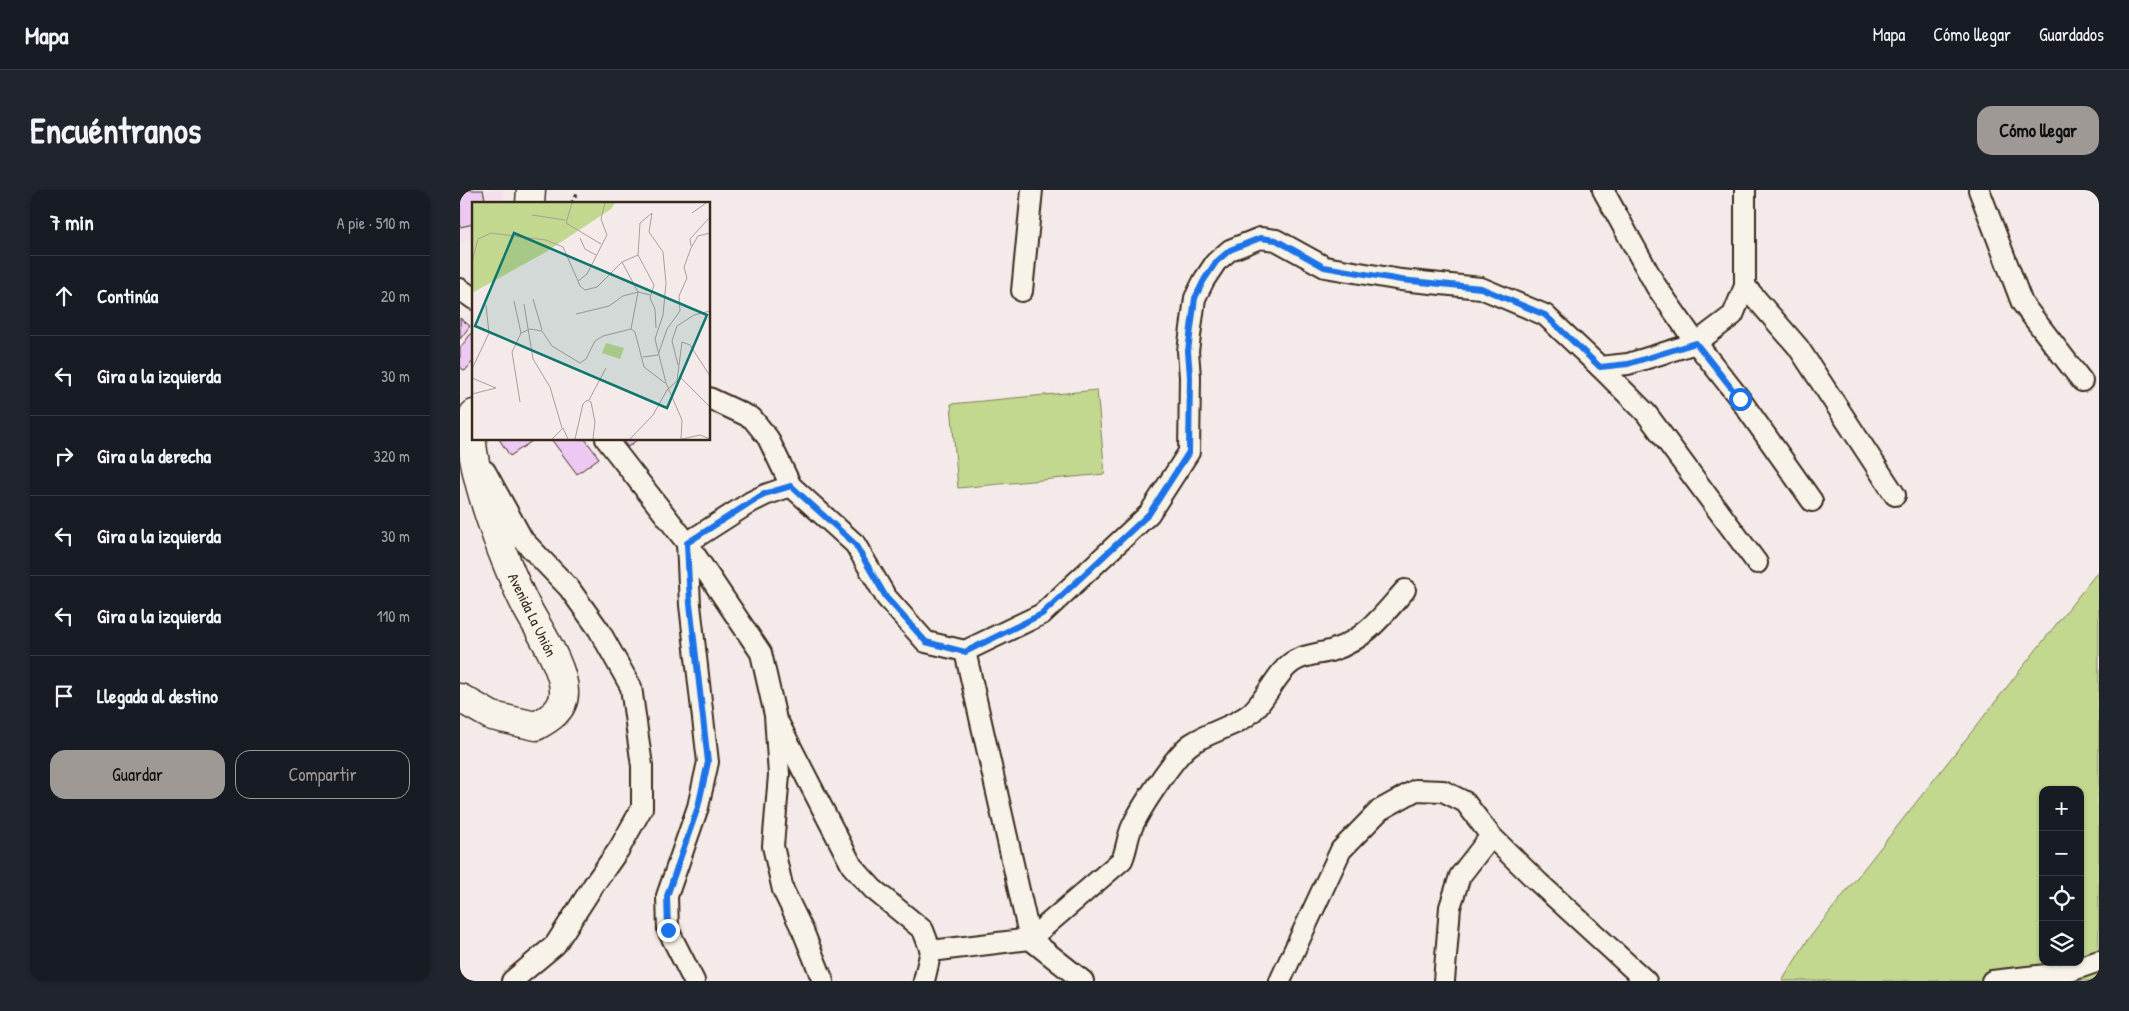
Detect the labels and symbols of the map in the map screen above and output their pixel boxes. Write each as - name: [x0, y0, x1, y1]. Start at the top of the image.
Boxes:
- inset map: [472, 202, 710, 440]
- route start: [1729, 388, 1752, 411]
- street label: Avenida La Unión: [503, 569, 562, 660]
- route end: [657, 919, 680, 942]

